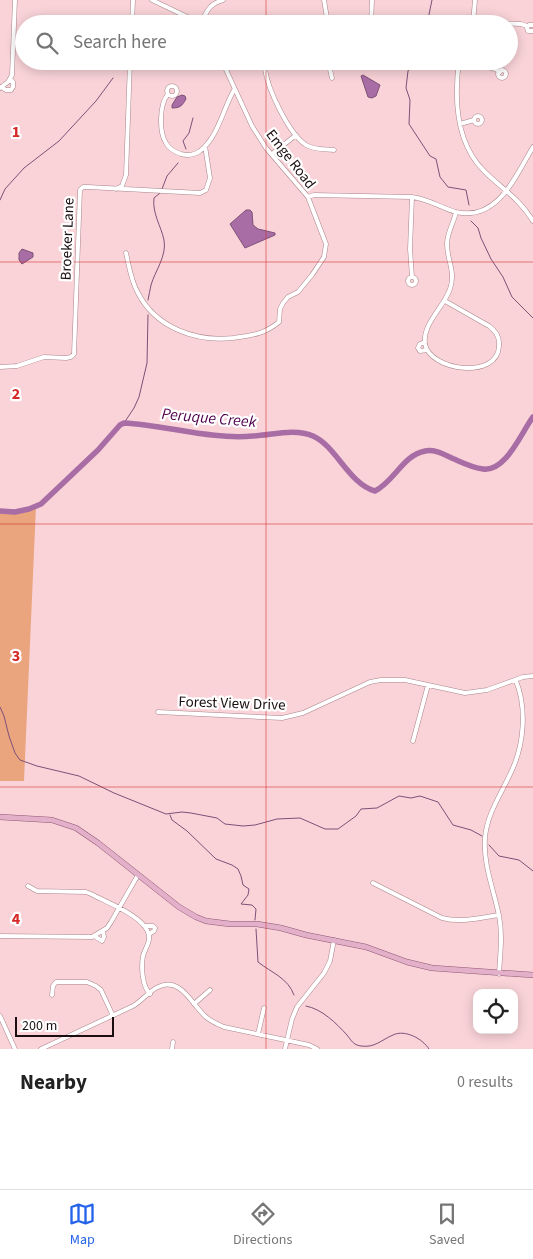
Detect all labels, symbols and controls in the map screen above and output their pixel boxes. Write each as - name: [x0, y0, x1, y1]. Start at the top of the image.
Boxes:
- search box: [15, 15, 518, 70]
- icon: search: [33, 29, 61, 57]
- text: Search here: [73, 29, 167, 56]
- text: 1: [12, 121, 20, 143]
- street label: Emge Road: [261, 125, 321, 193]
- street label: Broeker Lane: [56, 197, 79, 281]
- text: 2: [12, 383, 20, 405]
- water label: Peruque Creek: [161, 403, 258, 433]
- text: 3: [12, 645, 20, 667]
- street label: Forest View Drive: [178, 691, 286, 716]
- text: 4: [12, 908, 21, 930]
- map controls: [473, 989, 518, 1034]
- button: locate: [473, 989, 518, 1034]
- scale bar: [15, 1014, 114, 1037]
- text: 200 m: [22, 1016, 57, 1036]
- text: Nearby: [20, 1067, 87, 1097]
- text: 0 results: [457, 1071, 513, 1093]
- tab: Map: [68, 1200, 96, 1250]
- tab: Directions: [233, 1200, 292, 1250]
- tab: Saved: [429, 1200, 465, 1250]

